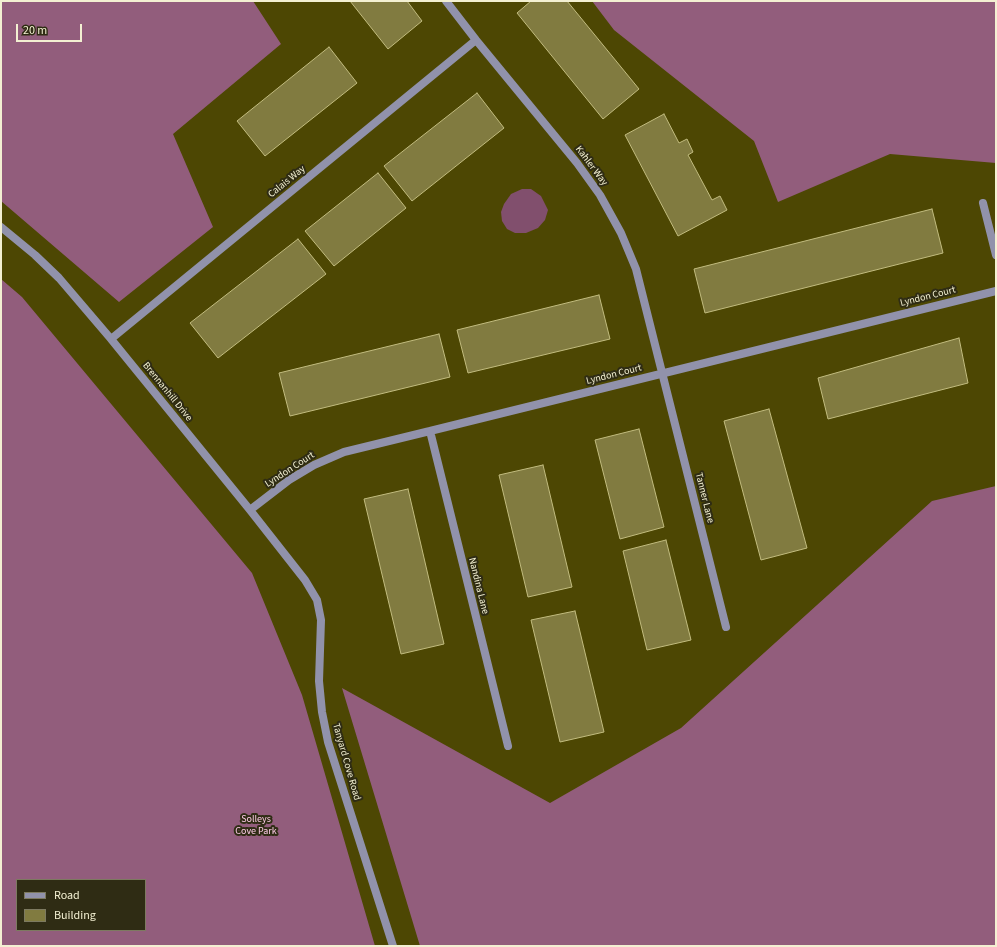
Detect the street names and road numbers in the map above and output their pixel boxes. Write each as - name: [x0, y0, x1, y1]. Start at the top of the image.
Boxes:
- street label: Kahler Way: [572, 144, 610, 188]
- street label: Calais Way: [266, 163, 308, 201]
- street label: Lyndon Court: [899, 284, 957, 310]
- street label: Brennanhill Drive: [140, 360, 194, 424]
- street label: Lyndon Court: [585, 362, 643, 388]
- street label: Lyndon Court: [263, 450, 317, 490]
- street label: Tanner Lane: [692, 472, 716, 524]
- street label: Nandina Lane: [465, 556, 491, 616]
- street label: Tanyard Cove Road: [329, 722, 363, 802]

